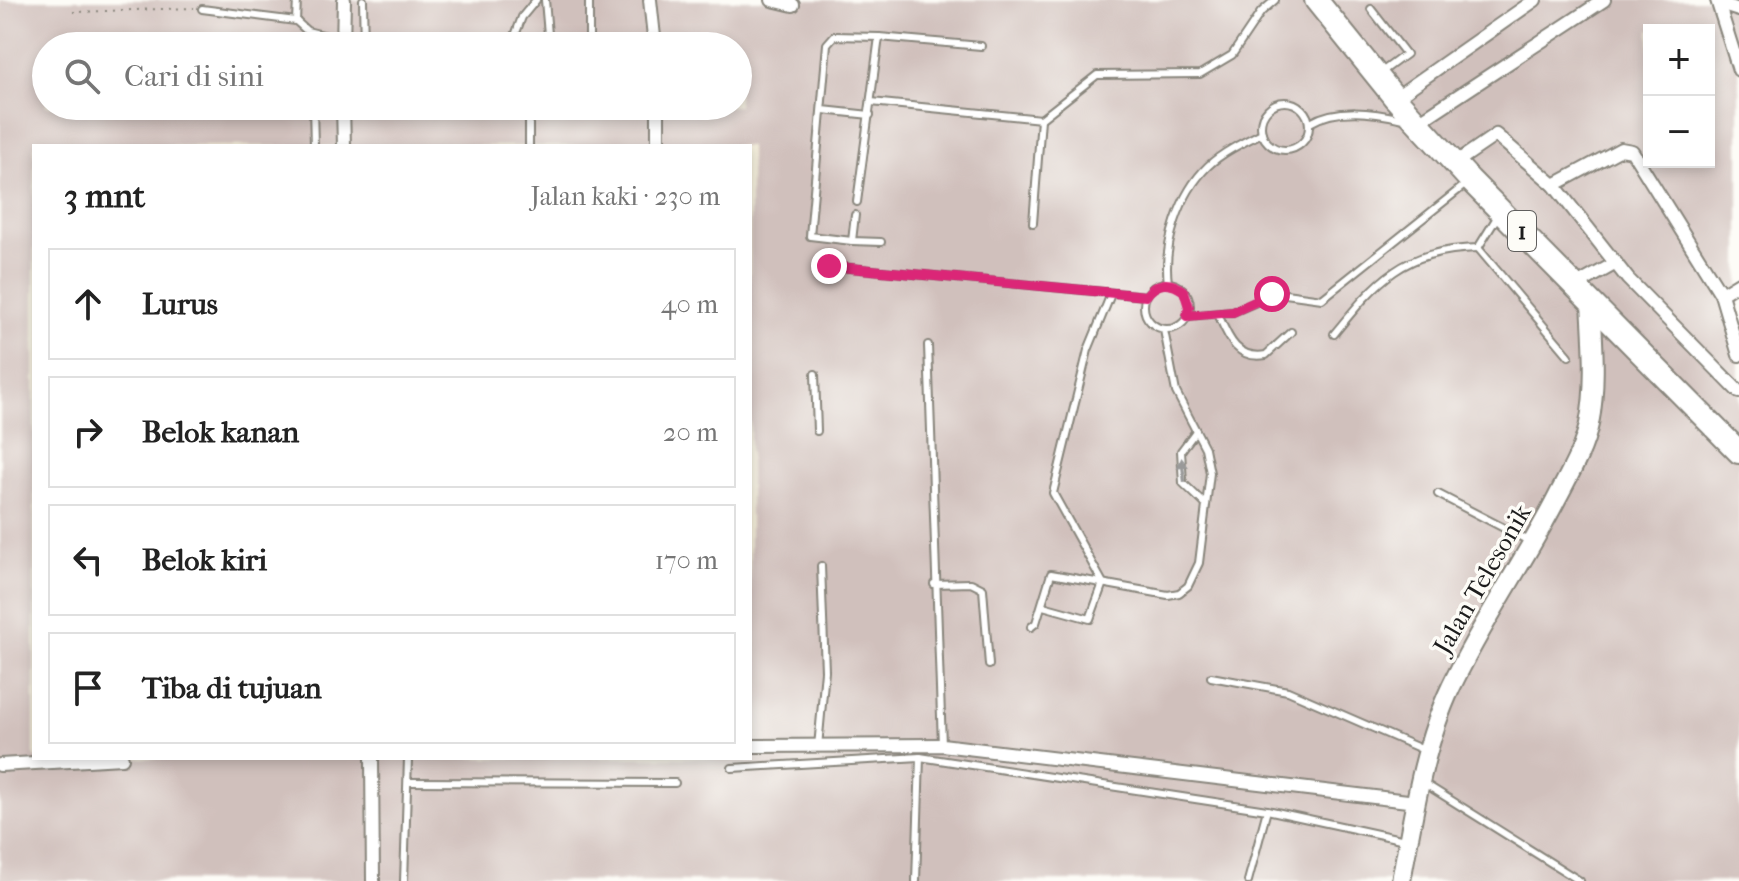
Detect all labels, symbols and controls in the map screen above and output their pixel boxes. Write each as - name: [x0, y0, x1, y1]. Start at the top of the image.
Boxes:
- map controls: [1643, 24, 1715, 168]
- button: +: [1643, 24, 1715, 96]
- search box: [32, 32, 752, 120]
- icon: search: [60, 54, 104, 98]
- text: Cari di sini: [124, 59, 264, 94]
- button: −: [1643, 96, 1715, 168]
- text: 3 mnt: [64, 176, 145, 216]
- text: Jalan kaki · 230 m: [530, 181, 720, 212]
- road number: 1: [1508, 211, 1536, 251]
- route end: [811, 248, 847, 284]
- route start: [1254, 276, 1290, 312]
- icon: ahead: [66, 282, 110, 326]
- text: Lurus: [142, 287, 218, 322]
- text: 40 m: [661, 289, 718, 320]
- icon: right: [66, 410, 110, 454]
- text: Belok kanan: [142, 415, 299, 450]
- text: 20 m: [663, 417, 718, 448]
- one-way arrow: [1176, 457, 1189, 482]
- street label: Jalan Telesonik: [1426, 498, 1538, 661]
- icon: left: [66, 538, 110, 582]
- text: Belok kiri: [142, 543, 267, 578]
- text: 170 m: [655, 545, 718, 576]
- icon: arrive: [66, 666, 110, 710]
- text: Tiba di tujuan: [142, 671, 322, 706]

